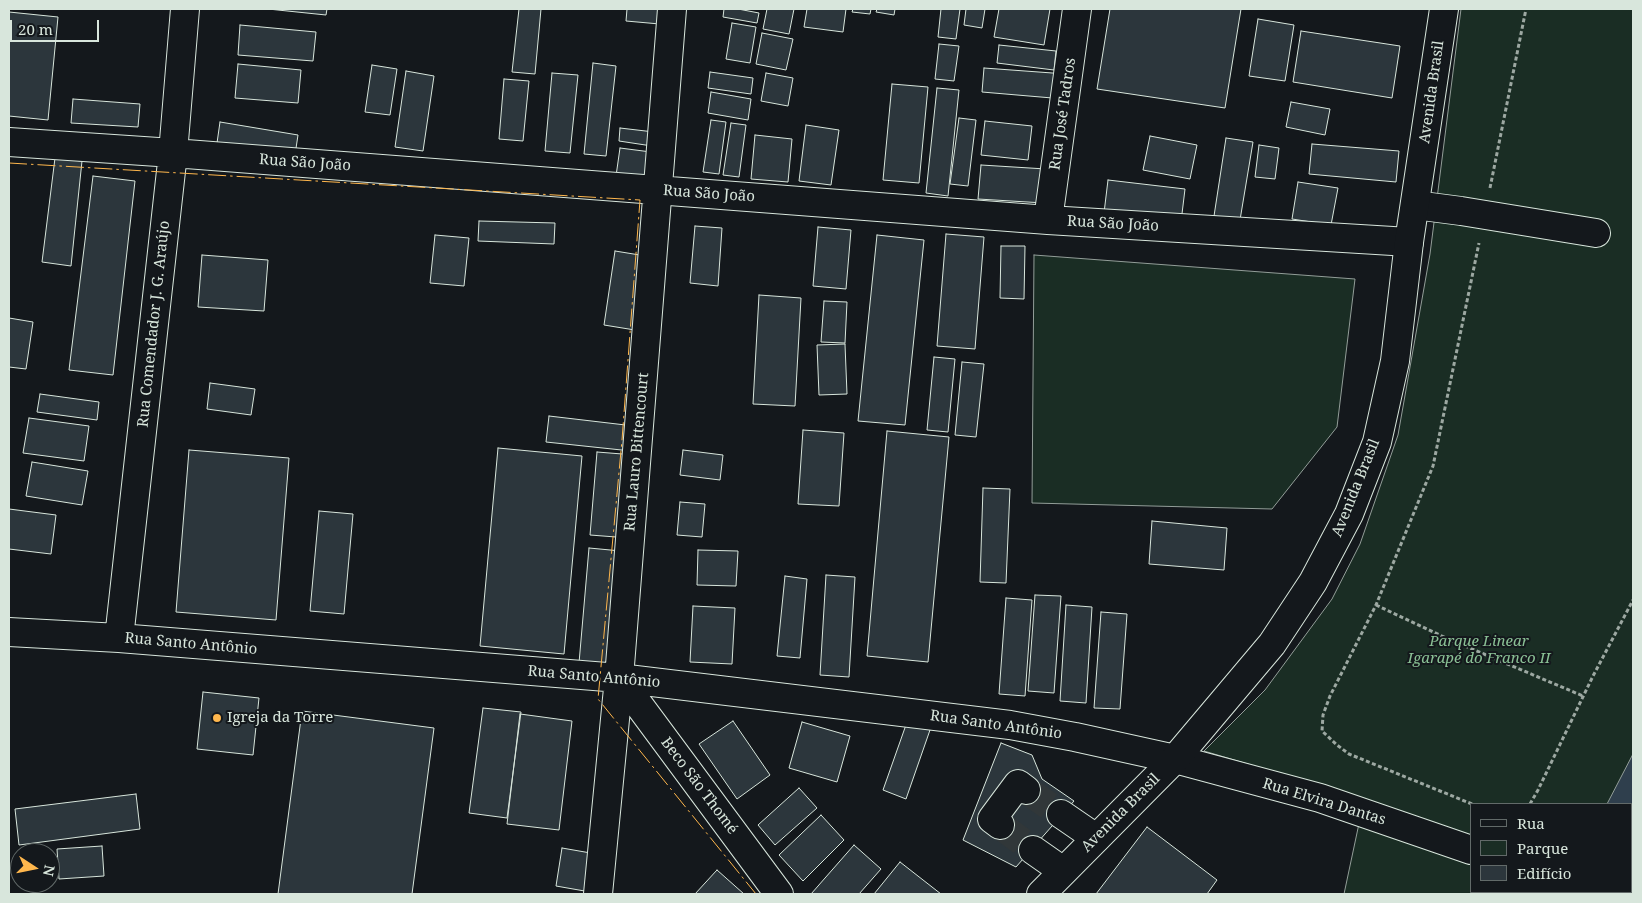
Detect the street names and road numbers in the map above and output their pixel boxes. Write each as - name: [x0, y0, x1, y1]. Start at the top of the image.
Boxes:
- street label: Avenida Brasil: [1416, 39, 1448, 145]
- street label: Rua José Tadros: [1046, 57, 1080, 171]
- street label: Rua São João: [258, 151, 352, 175]
- street label: Rua São João: [662, 182, 756, 206]
- street label: Rua São João: [1067, 213, 1159, 235]
- street label: Rua Comendador J. G. Araújo: [134, 220, 174, 428]
- street label: Rua Lauro Bittencourt: [621, 372, 653, 532]
- street label: Avenida Brasil: [1328, 437, 1384, 539]
- street label: Rua Santo Antônio: [124, 629, 258, 659]
- street label: Rua Santo Antônio: [527, 662, 661, 692]
- street label: Rua Santo Antônio: [929, 707, 1063, 743]
- street label: Beco São Thomé: [657, 734, 741, 838]
- street label: Avenida Brasil: [1078, 770, 1164, 856]
- street label: Rua Elvira Dantas: [1260, 775, 1388, 829]

